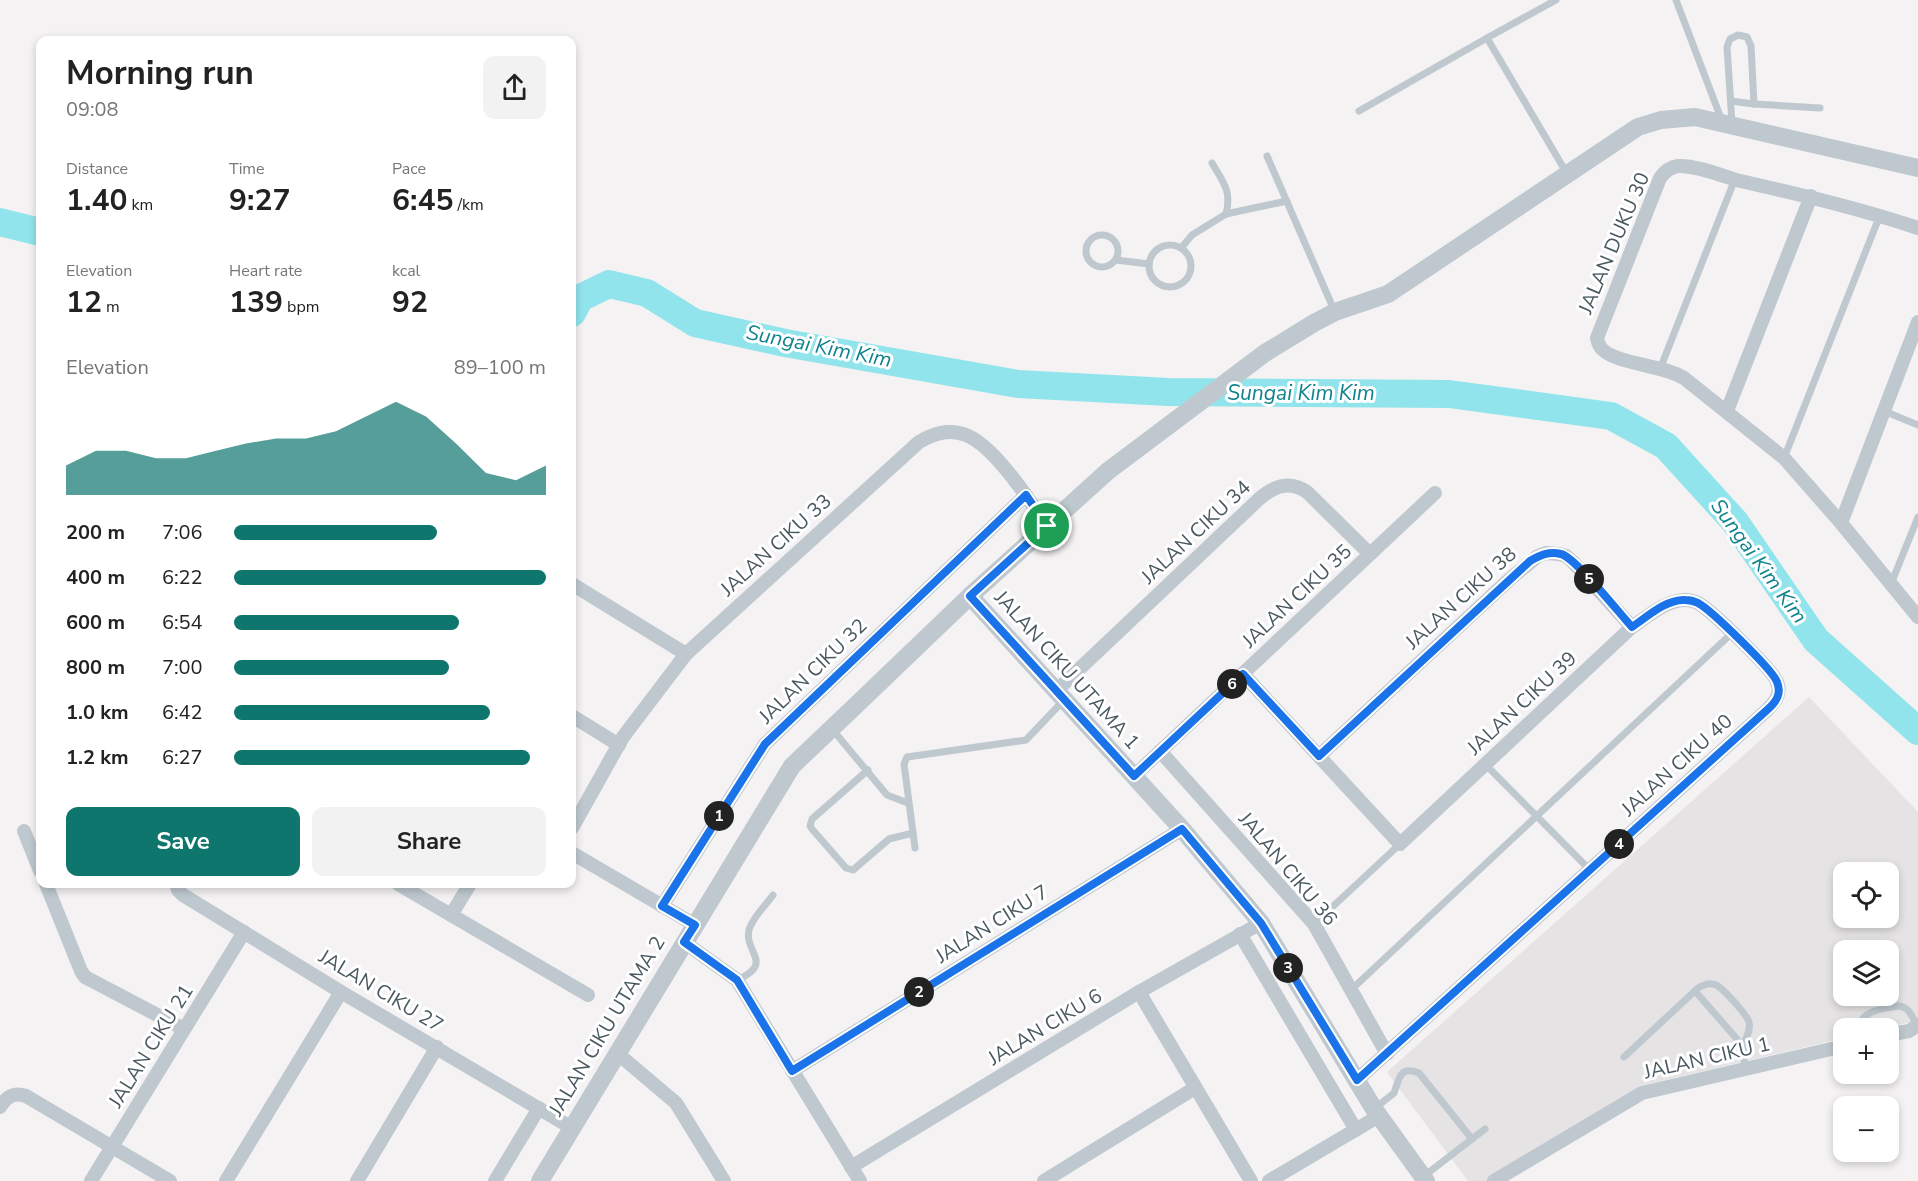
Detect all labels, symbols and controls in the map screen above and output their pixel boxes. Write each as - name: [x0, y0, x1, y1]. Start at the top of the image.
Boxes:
- text: Morning run: [66, 51, 254, 96]
- button: share: [483, 56, 546, 119]
- text: 09:08: [66, 96, 119, 123]
- text: Distance: [66, 158, 128, 180]
- text: Time: [229, 158, 265, 180]
- text: Pace: [392, 158, 426, 180]
- street label: JALAN DUKU 30: [1572, 168, 1656, 319]
- text: 1.40: [66, 180, 127, 221]
- text: 9:27: [229, 180, 290, 221]
- text: 6:45: [392, 180, 453, 221]
- text: km: [127, 194, 153, 216]
- text: /km: [453, 194, 484, 216]
- text: Elevation: [66, 260, 132, 282]
- text: Heart rate: [229, 260, 302, 282]
- text: kcal: [392, 260, 420, 282]
- text: 12: [66, 282, 102, 323]
- text: 139: [229, 282, 283, 323]
- text: 92: [392, 282, 428, 323]
- text: m: [102, 296, 120, 318]
- text: bpm: [283, 296, 319, 318]
- water label: Sungai Kim Kim: [744, 318, 894, 374]
- text: Elevation: [66, 354, 149, 381]
- text: 89–100 m: [454, 354, 546, 381]
- water label: Sungai Kim Kim: [1227, 379, 1375, 407]
- street label: JALAN CIKU 34: [1135, 474, 1257, 591]
- street label: JALAN CIKU 33: [714, 488, 837, 603]
- water label: Sungai Kim Kim: [1704, 493, 1814, 629]
- pin: [1021, 500, 1072, 551]
- icon: arrive: [1030, 509, 1063, 542]
- text: 200 m: [66, 519, 125, 546]
- text: 7:06: [162, 519, 203, 546]
- street label: JALAN CIKU 35: [1236, 538, 1358, 655]
- street label: JALAN CIKU 38: [1399, 541, 1522, 656]
- text: 400 m: [66, 564, 125, 591]
- text: 6:22: [162, 564, 203, 591]
- pin: 5: [1574, 564, 1604, 594]
- text: 5: [1584, 568, 1594, 590]
- street label: JALAN CIKU UTAMA 1: [988, 584, 1146, 755]
- text: 600 m: [66, 609, 125, 636]
- text: 6:54: [162, 609, 203, 636]
- street label: JALAN CIKU 32: [752, 612, 873, 730]
- street label: JALAN CIKU 39: [1461, 645, 1583, 762]
- text: 800 m: [66, 654, 125, 681]
- text: 7:00: [162, 654, 203, 681]
- pin: 6: [1217, 669, 1247, 699]
- text: 6: [1227, 673, 1237, 695]
- text: 1.0 km: [66, 699, 129, 726]
- text: 6:42: [162, 699, 203, 726]
- street label: JALAN CIKU 40: [1615, 708, 1738, 823]
- text: 1.2 km: [66, 744, 129, 771]
- text: 6:27: [162, 744, 203, 771]
- pin: 1: [704, 801, 734, 831]
- text: 1: [714, 805, 724, 827]
- street label: JALAN CIKU 36: [1232, 806, 1344, 932]
- button: Save: [66, 807, 300, 876]
- button: Share: [312, 807, 546, 876]
- pin: 4: [1604, 829, 1634, 859]
- text: 4: [1614, 833, 1624, 855]
- map controls: [1833, 862, 1899, 1162]
- button: locate: [1833, 862, 1899, 928]
- street label: JALAN CIKU 7: [929, 878, 1054, 970]
- street label: JALAN CIKU UTAMA 2: [542, 931, 671, 1122]
- button: layers: [1833, 940, 1899, 1006]
- street label: JALAN CIKU 27: [313, 943, 448, 1039]
- pin: 3: [1273, 953, 1303, 983]
- text: 3: [1283, 957, 1293, 979]
- pin: 2: [904, 977, 934, 1007]
- street label: JALAN CIKU 21: [102, 979, 200, 1114]
- text: 2: [914, 981, 924, 1003]
- street label: JALAN CIKU 6: [982, 982, 1107, 1072]
- button: +: [1833, 1018, 1899, 1084]
- street label: JALAN CIKU 1: [1640, 1030, 1773, 1086]
- button: −: [1833, 1096, 1899, 1162]

